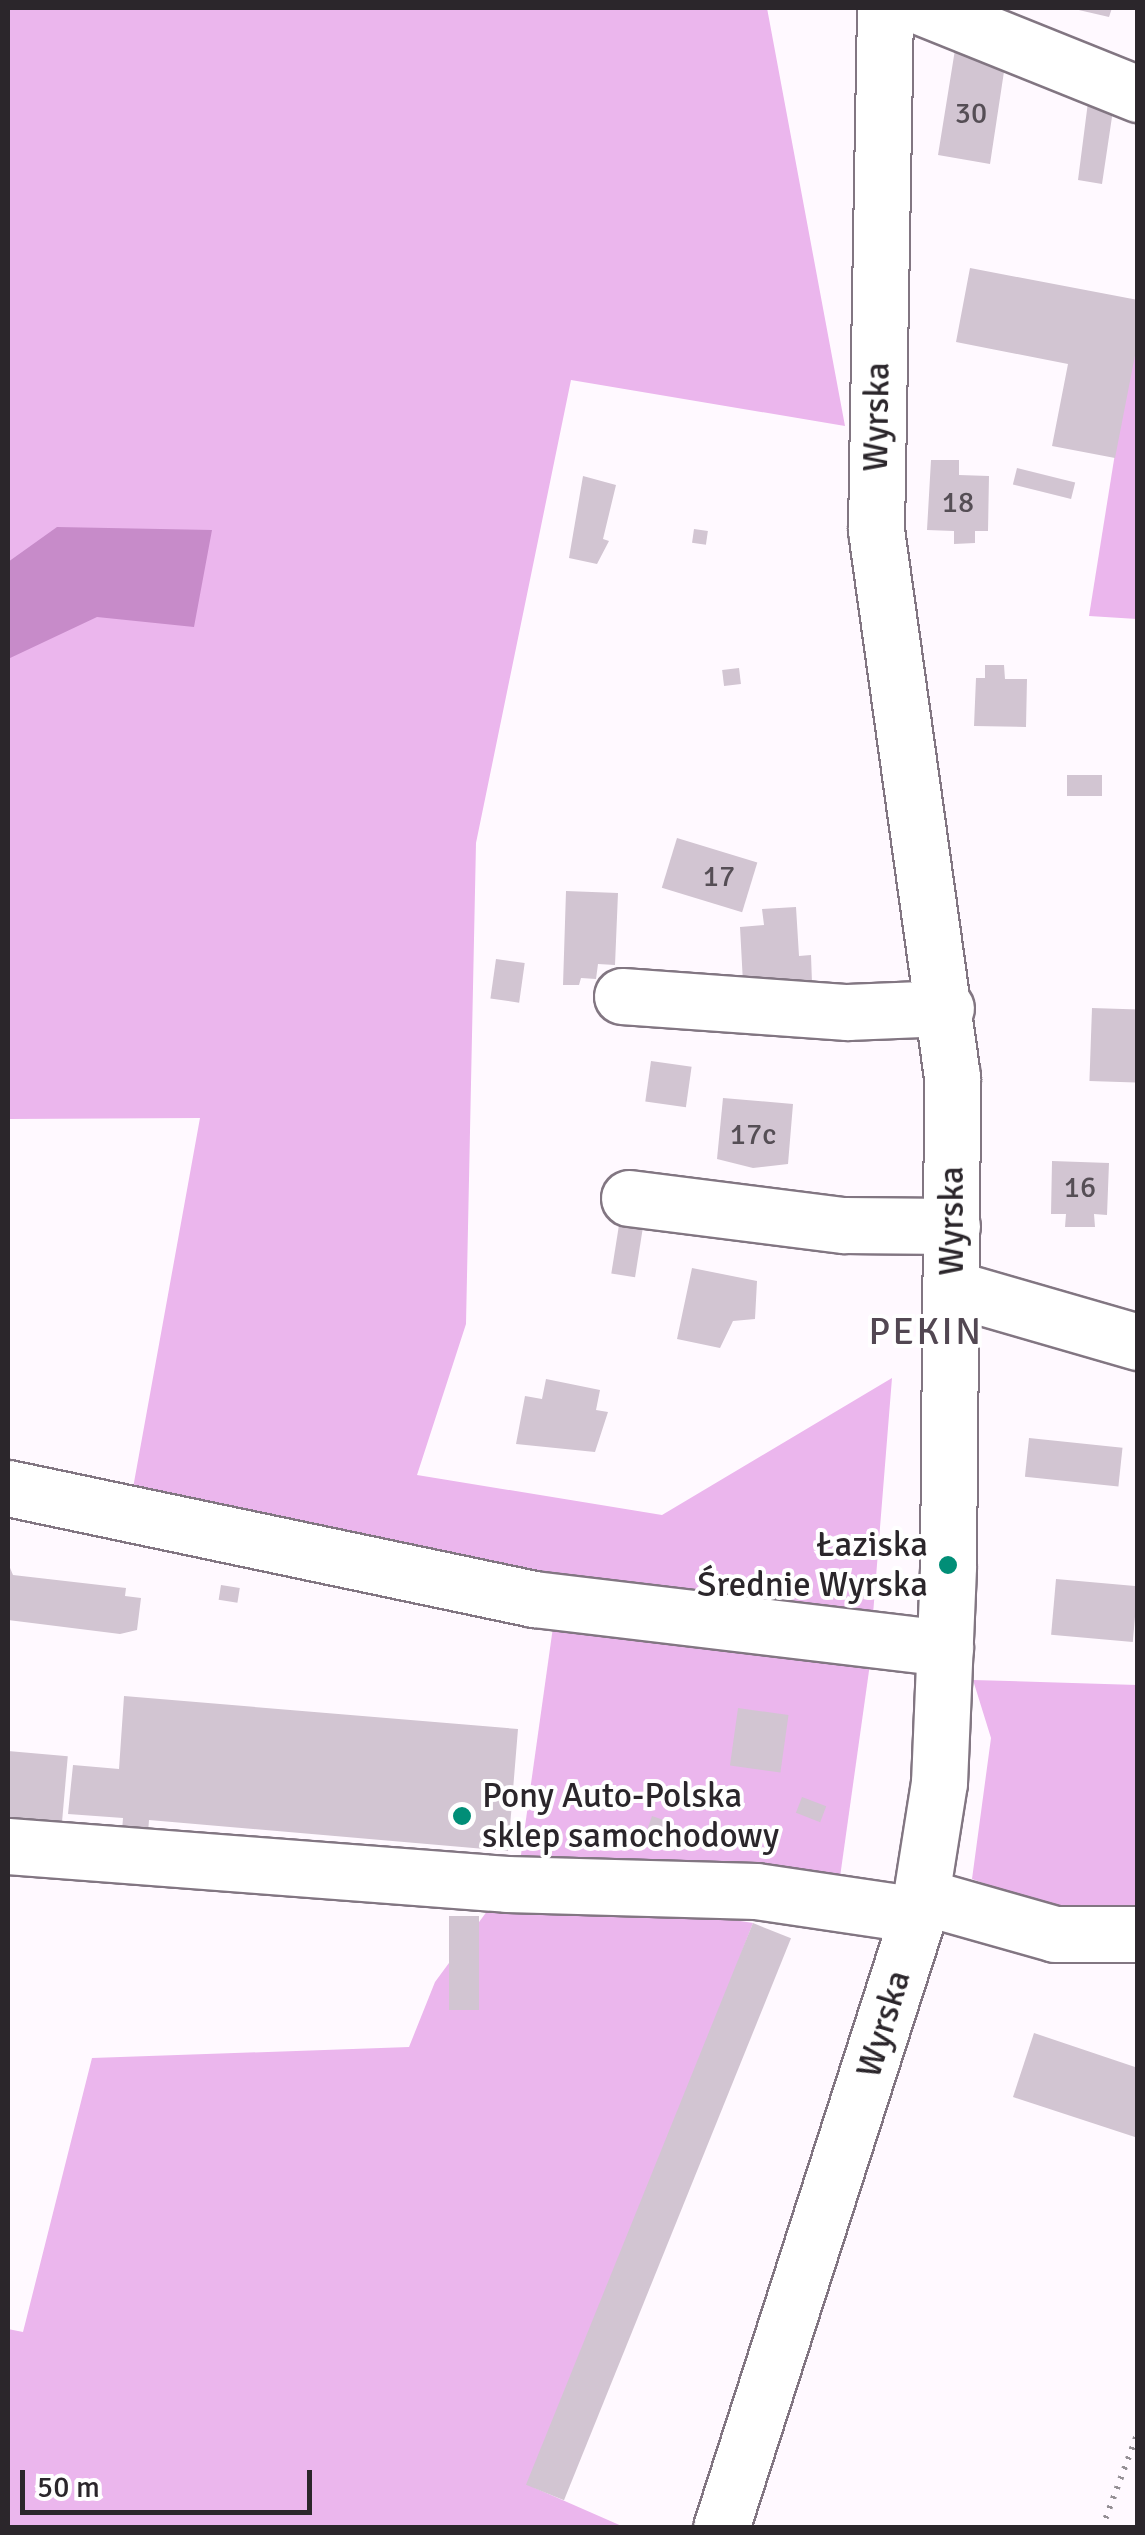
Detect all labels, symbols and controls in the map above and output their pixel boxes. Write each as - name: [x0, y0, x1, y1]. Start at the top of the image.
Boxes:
- house number: 30: [955, 96, 987, 132]
- street label: Wyrska: [855, 362, 899, 472]
- house number: 18: [942, 485, 974, 521]
- house number: 17: [703, 859, 735, 895]
- house number: 17c: [730, 1117, 776, 1153]
- street label: Wyrska: [931, 1166, 973, 1276]
- house number: 16: [1064, 1170, 1096, 1206]
- district label: PEKIN: [868, 1309, 984, 1355]
- place label: Łaziska Średnie Wyrska: [697, 1524, 928, 1606]
- marker: Łaziska Średnie Wyrska: [937, 1554, 959, 1576]
- place label: Pony Auto-Polska sklep samochodowy: [482, 1775, 779, 1857]
- marker: Pony Auto-Polska sklep samochodowy: [451, 1805, 473, 1827]
- street label: Wyrska: [848, 1966, 920, 2082]
- scale bar: [25, 2450, 318, 2512]
- text: 50 m: [37, 2469, 100, 2506]

